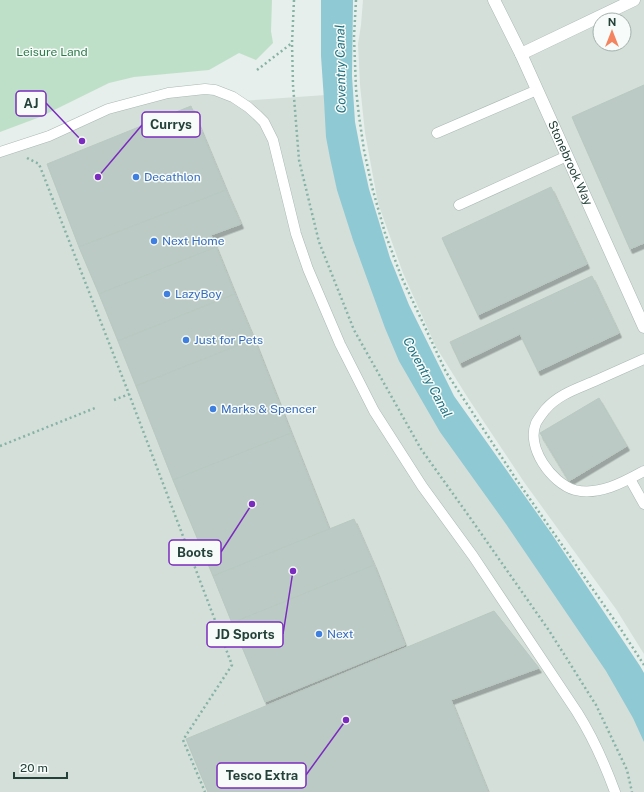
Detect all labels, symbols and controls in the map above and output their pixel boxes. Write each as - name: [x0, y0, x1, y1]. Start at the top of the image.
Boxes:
- north arrow: [592, 12, 632, 52]
- text: N: [608, 16, 616, 28]
- water label: Coventry Canal: [332, 24, 349, 114]
- park label: Leisure Land: [16, 45, 88, 59]
- callout: AJ: [16, 91, 46, 116]
- text: AJ: [24, 96, 38, 111]
- callout: Currys: [142, 112, 200, 137]
- text: Currys: [150, 117, 192, 132]
- street label: Stonebrook Way: [545, 119, 596, 208]
- place label: Decathlon: [144, 170, 201, 184]
- marker: Decathlon: [131, 172, 141, 182]
- place label: Next Home: [162, 234, 225, 248]
- marker: Next Home: [149, 236, 159, 246]
- place label: LazyBoy: [175, 287, 222, 301]
- marker: LazyBoy: [162, 289, 172, 299]
- place label: Just for Pets: [194, 333, 263, 347]
- water label: Coventry Canal: [400, 334, 455, 420]
- marker: Just for Pets: [181, 335, 191, 345]
- place label: Marks & Spencer: [221, 402, 317, 416]
- marker: Marks & Spencer: [208, 404, 218, 414]
- callout: Boots: [169, 540, 221, 565]
- text: Boots: [177, 545, 213, 560]
- callout: JD Sports: [207, 622, 283, 647]
- text: JD Sports: [215, 627, 275, 642]
- place label: Next: [327, 627, 354, 641]
- marker: Next: [314, 629, 324, 639]
- scale bar: [14, 754, 67, 780]
- text: 20 m: [20, 761, 48, 775]
- callout: Tesco Extra: [217, 763, 306, 788]
- text: Tesco Extra: [226, 768, 298, 783]

